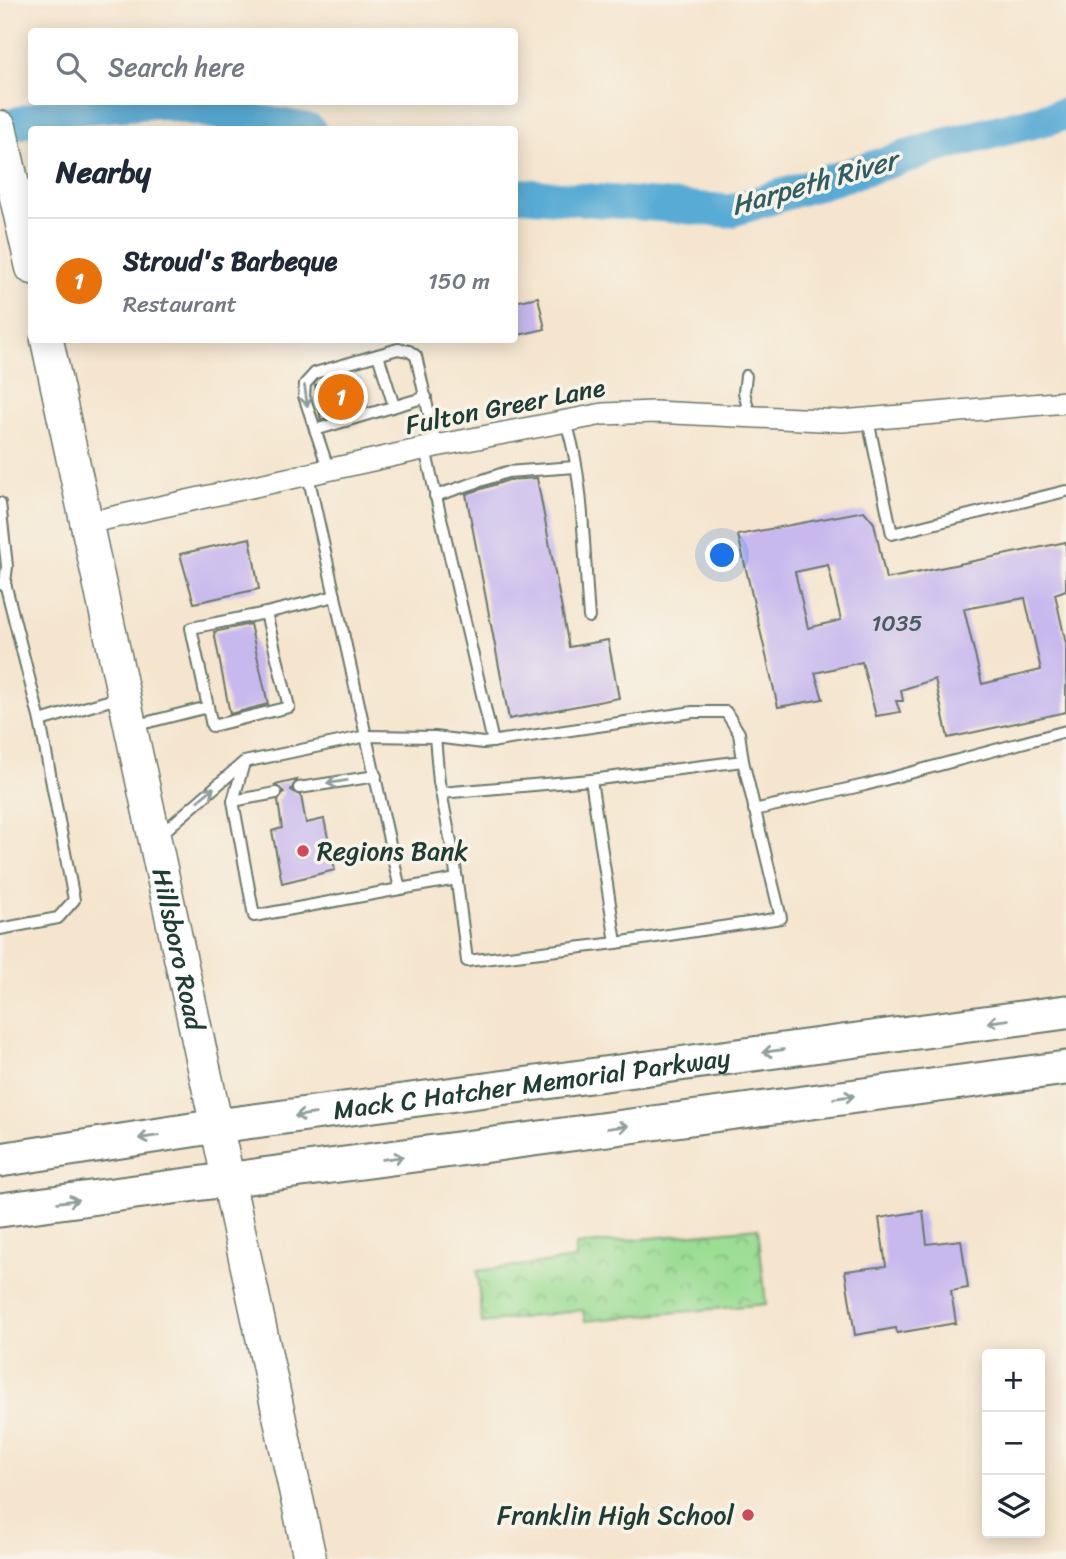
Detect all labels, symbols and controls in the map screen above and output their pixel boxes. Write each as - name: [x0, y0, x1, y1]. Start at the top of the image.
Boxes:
- search box: [28, 28, 518, 105]
- text: Search here: [108, 44, 245, 90]
- icon: search: [52, 48, 90, 86]
- water label: Harpeth River: [725, 134, 908, 230]
- text: Nearby: [56, 145, 151, 199]
- text: Stroud's Barbeque: [123, 238, 337, 284]
- text: 1: [74, 261, 84, 302]
- text: 150 m: [428, 261, 490, 302]
- text: Restaurant: [123, 284, 237, 325]
- street label: Fulton Greer Lane: [401, 364, 609, 448]
- pin: 1: [318, 371, 364, 423]
- one-way arrow: [300, 384, 313, 407]
- your location: [705, 538, 739, 572]
- house number: 1035: [871, 603, 923, 644]
- one-way arrow: [327, 776, 349, 789]
- one-way arrow: [196, 786, 214, 802]
- place label: Regions Bank: [317, 828, 468, 874]
- marker: Regions Bank: [295, 843, 311, 859]
- street label: Hillsboro Road: [139, 864, 219, 1037]
- one-way arrow: [988, 1014, 1010, 1027]
- street label: Mack C Hatcher Memorial Parkway: [330, 1034, 733, 1133]
- one-way arrow: [762, 1045, 785, 1058]
- one-way arrow: [832, 1091, 855, 1104]
- one-way arrow: [294, 1108, 317, 1121]
- one-way arrow: [607, 1121, 629, 1134]
- one-way arrow: [138, 1131, 161, 1144]
- one-way arrow: [381, 1151, 404, 1164]
- one-way arrow: [56, 1195, 79, 1208]
- map controls: [982, 1349, 1045, 1538]
- button: +: [982, 1349, 1045, 1412]
- button: −: [982, 1412, 1045, 1475]
- button: layers: [982, 1475, 1045, 1538]
- place label: Franklin High School: [497, 1492, 735, 1538]
- marker: Franklin High School: [740, 1507, 756, 1523]

